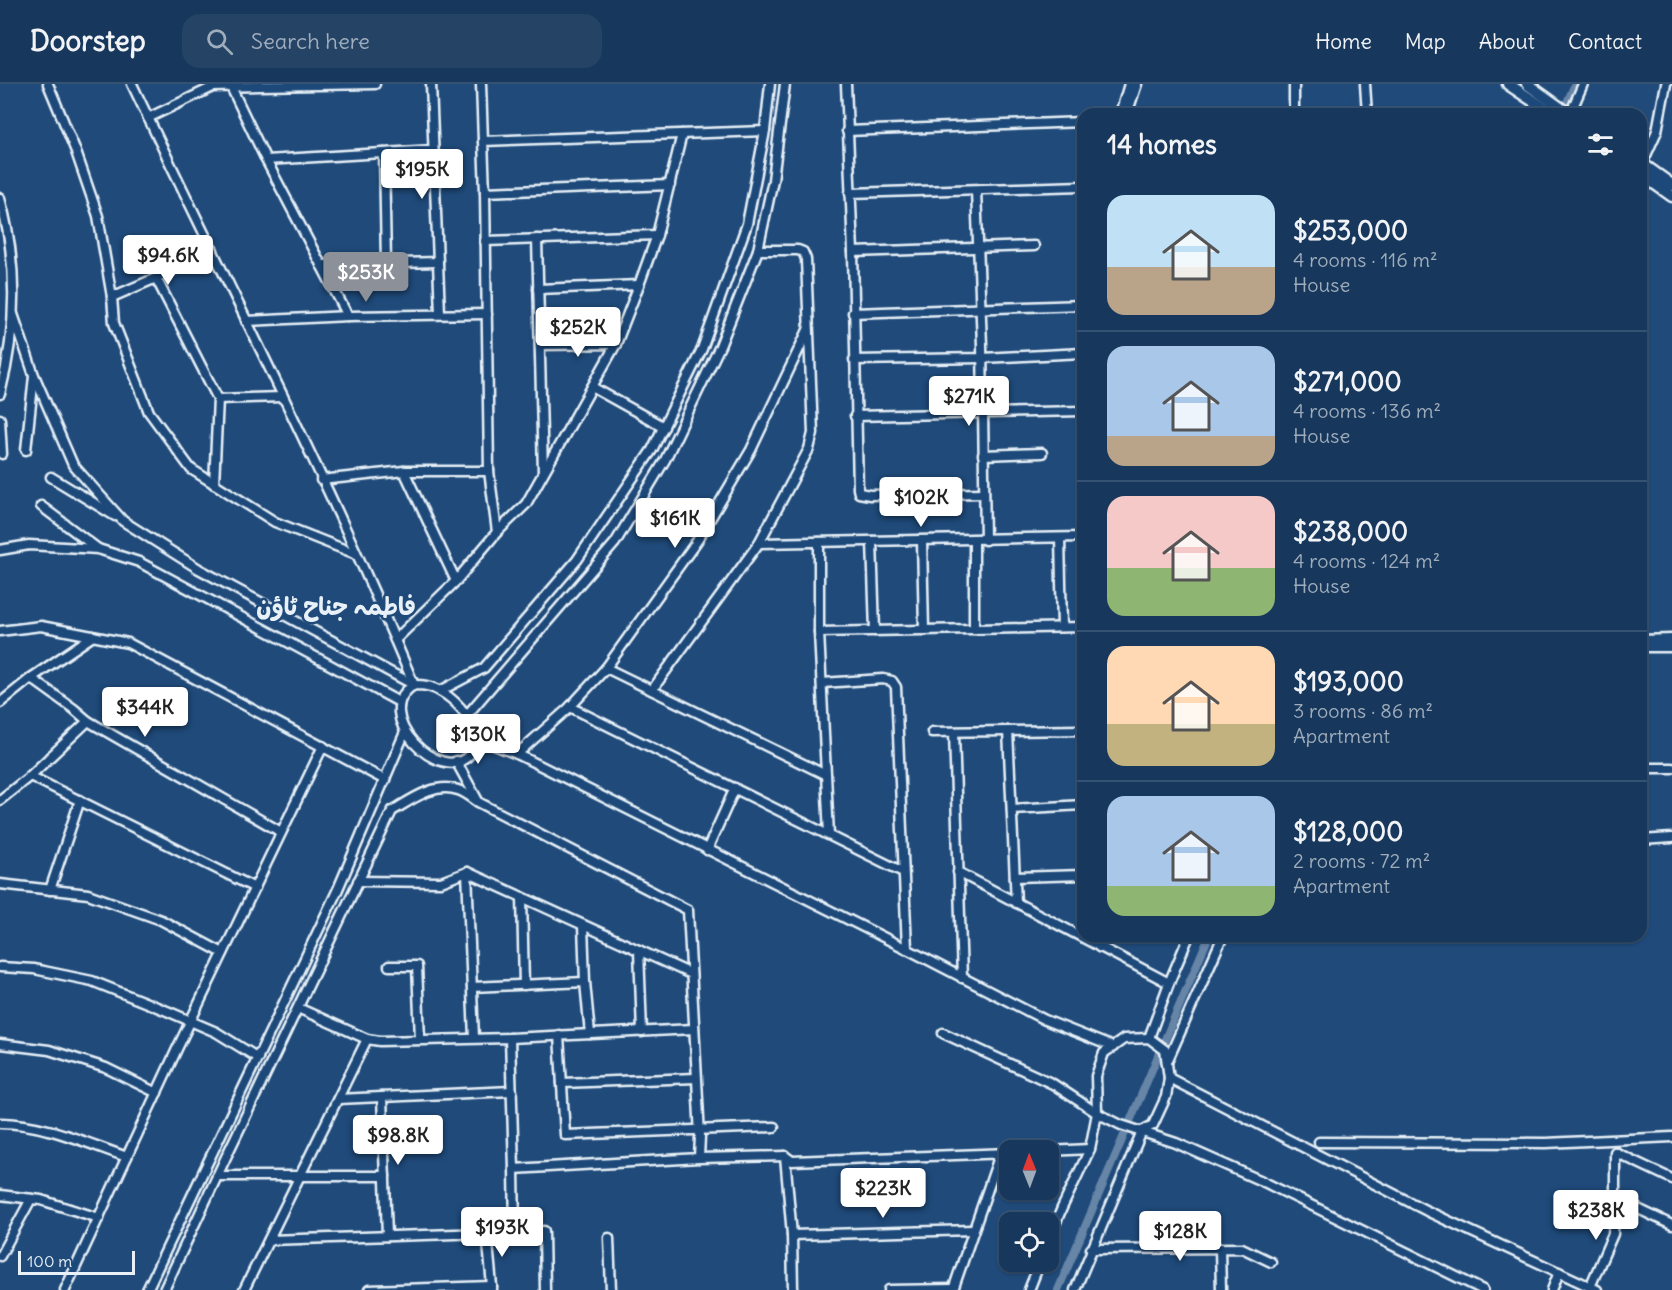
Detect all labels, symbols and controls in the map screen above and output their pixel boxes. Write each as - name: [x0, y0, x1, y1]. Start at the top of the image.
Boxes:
- search box: [182, 14, 602, 68]
- text: Doorstep: [30, 23, 146, 59]
- icon: search: [203, 25, 236, 58]
- text: Search here: [251, 27, 370, 55]
- text: Home: [1315, 28, 1372, 55]
- text: Map: [1405, 28, 1446, 55]
- text: About: [1479, 28, 1535, 55]
- text: Contact: [1568, 28, 1642, 55]
- text: 14 homes: [1107, 128, 1217, 161]
- icon: filters: [1584, 128, 1617, 161]
- pin: $195K: [380, 149, 464, 200]
- text: $195K: [395, 156, 449, 181]
- text: $253,000: [1293, 214, 1408, 247]
- icon: home: [1155, 219, 1227, 291]
- pin: $94.6K: [119, 235, 217, 286]
- text: $94.6K: [137, 242, 199, 267]
- text: 4 rooms · 116 m²: [1293, 247, 1438, 272]
- pin: $253K: [324, 252, 408, 303]
- text: $253K: [337, 259, 395, 284]
- text: House: [1293, 272, 1350, 297]
- pin: $252K: [536, 307, 620, 358]
- text: $252K: [550, 314, 606, 339]
- text: $271,000: [1293, 365, 1402, 398]
- icon: home: [1155, 370, 1227, 442]
- pin: $271K: [927, 376, 1011, 427]
- text: $271K: [943, 383, 995, 408]
- text: 4 rooms · 136 m²: [1293, 398, 1441, 423]
- text: House: [1293, 423, 1350, 448]
- pin: $102K: [879, 477, 963, 528]
- text: $102K: [893, 484, 949, 509]
- pin: $161K: [633, 498, 717, 549]
- text: $161K: [650, 505, 700, 530]
- text: $238,000: [1293, 515, 1408, 548]
- icon: home: [1155, 520, 1227, 592]
- text: 4 rooms · 124 m²: [1293, 548, 1440, 573]
- text: House: [1293, 573, 1350, 598]
- district label: فاطمہ جناح ٹاؤن: [256, 591, 416, 622]
- text: $193,000: [1293, 665, 1404, 698]
- icon: home: [1155, 670, 1227, 742]
- pin: $344K: [103, 687, 187, 738]
- text: $344K: [116, 694, 174, 719]
- text: 3 rooms · 86 m²: [1293, 698, 1433, 723]
- pin: $130K: [436, 714, 520, 765]
- text: $130K: [450, 721, 506, 746]
- text: Apartment: [1293, 723, 1390, 748]
- text: $128,000: [1293, 815, 1403, 848]
- icon: home: [1155, 820, 1227, 892]
- text: 2 rooms · 72 m²: [1293, 848, 1430, 873]
- text: Apartment: [1293, 873, 1390, 898]
- pin: $98.8K: [349, 1115, 447, 1166]
- text: $98.8K: [367, 1122, 429, 1147]
- north arrow: [999, 1140, 1059, 1200]
- map controls: [999, 1140, 1059, 1272]
- pin: $223K: [841, 1168, 925, 1219]
- text: $223K: [855, 1175, 911, 1200]
- pin: $238K: [1554, 1190, 1638, 1241]
- text: $238K: [1567, 1197, 1625, 1222]
- pin: $193K: [460, 1207, 544, 1258]
- pin: $128K: [1138, 1211, 1222, 1262]
- button: locate: [999, 1212, 1059, 1272]
- text: $193K: [475, 1214, 529, 1239]
- text: $128K: [1153, 1218, 1207, 1243]
- scale bar: [18, 1248, 135, 1276]
- text: 100 m: [27, 1251, 72, 1271]

